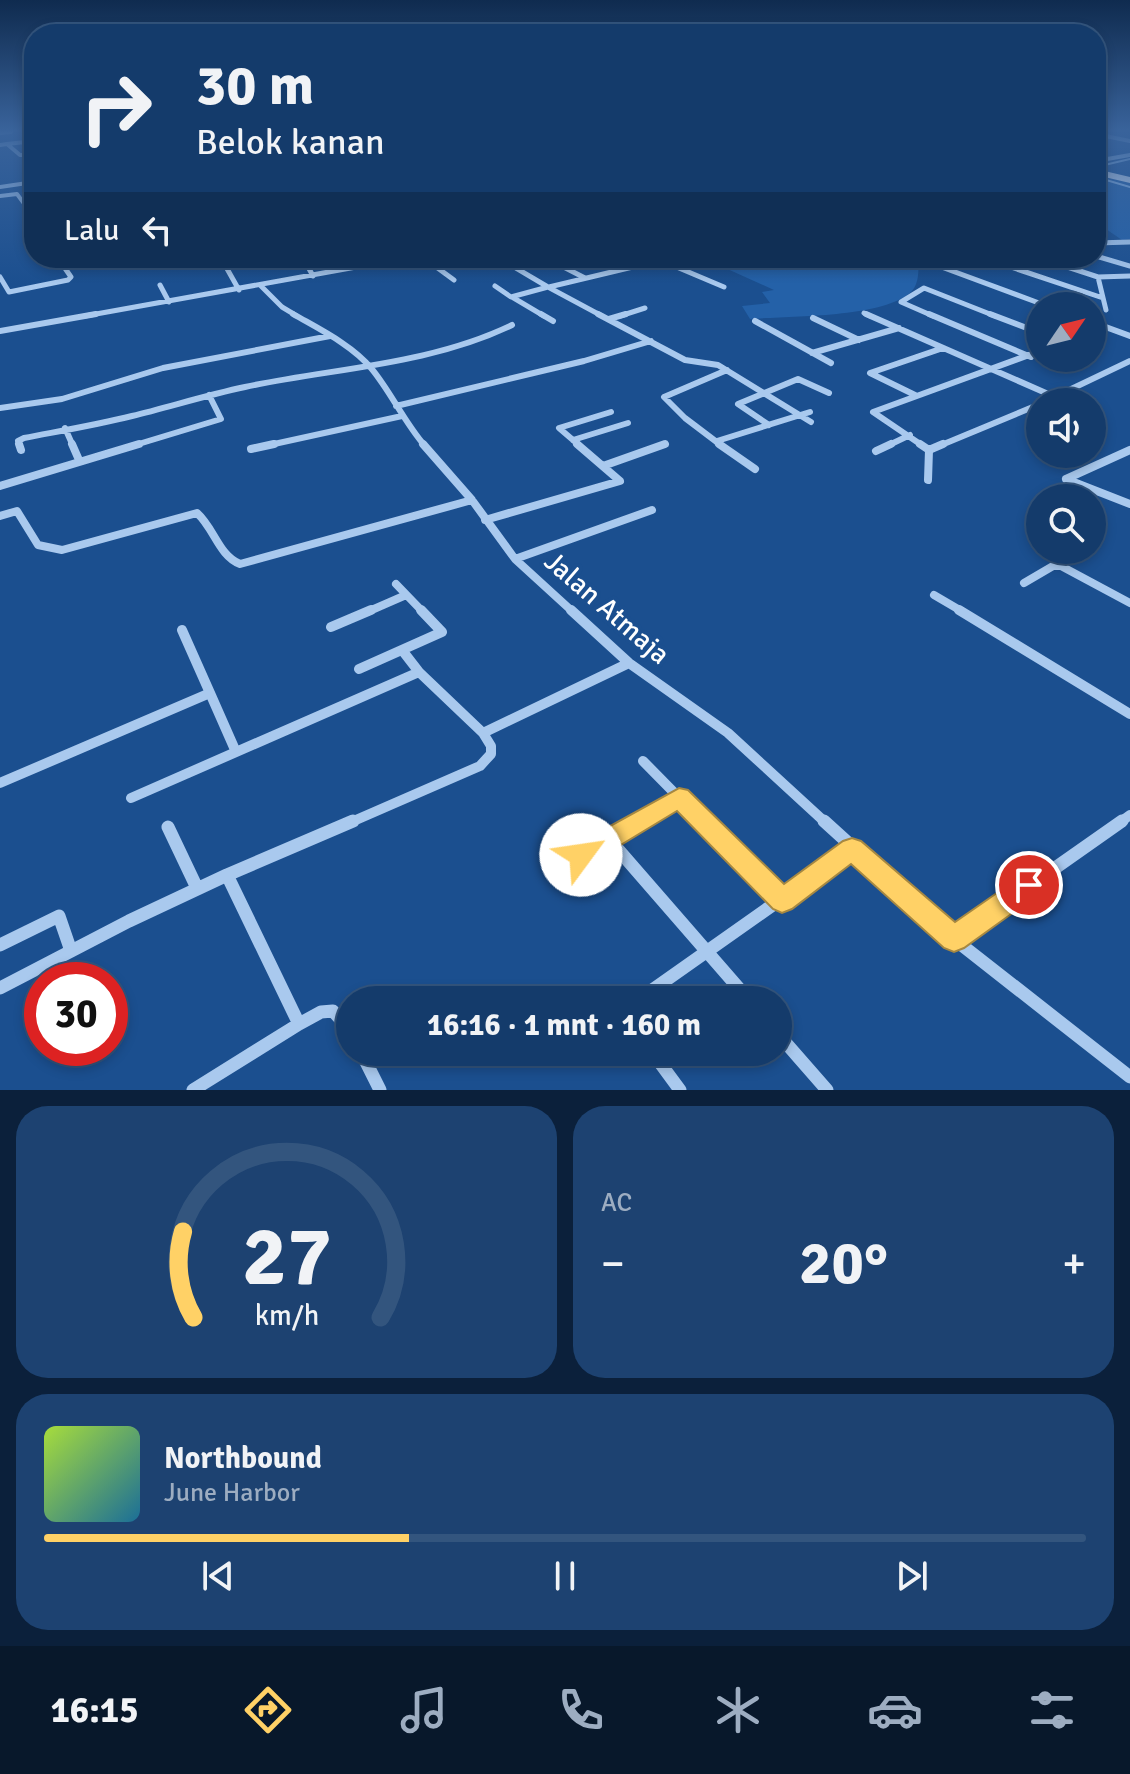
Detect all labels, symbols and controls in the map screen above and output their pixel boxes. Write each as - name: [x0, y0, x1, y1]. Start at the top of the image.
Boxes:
- text: 30 m: [196, 51, 314, 120]
- icon: right: [64, 56, 168, 160]
- text: Belok kanan: [196, 120, 385, 165]
- icon: left: [135, 208, 179, 252]
- text: Lalu: [64, 212, 119, 249]
- north arrow: [1026, 292, 1106, 372]
- map controls: [1026, 292, 1106, 564]
- button: sound: [1026, 388, 1106, 468]
- button: search: [1026, 484, 1106, 564]
- street label: Jalan Atmaja: [537, 544, 677, 672]
- position arrow: [539, 813, 623, 897]
- pin: [995, 851, 1063, 919]
- icon: arrive: [1007, 863, 1051, 907]
- speed limit sign: 30: [24, 962, 128, 1066]
- text: 16:16 · 1 mnt · 160 m: [427, 1007, 701, 1044]
- text: AC: [601, 1187, 632, 1219]
- text: 27: [242, 1206, 331, 1308]
- text: 20°: [799, 1227, 888, 1301]
- text: −: [601, 1237, 625, 1291]
- text: +: [1062, 1237, 1086, 1291]
- text: km/h: [254, 1298, 319, 1333]
- text: Northbound: [164, 1440, 322, 1477]
- text: June Harbor: [164, 1477, 300, 1509]
- icon: previous: [196, 1554, 240, 1598]
- icon: pause: [543, 1554, 587, 1598]
- icon: next: [890, 1554, 934, 1598]
- icon: directions: [240, 1682, 296, 1738]
- icon: music: [396, 1682, 452, 1738]
- icon: phone: [553, 1682, 609, 1738]
- icon: climate: [710, 1682, 766, 1738]
- icon: car: [867, 1682, 923, 1738]
- icon: filters: [1024, 1682, 1080, 1738]
- text: 16:15: [50, 1688, 139, 1733]

